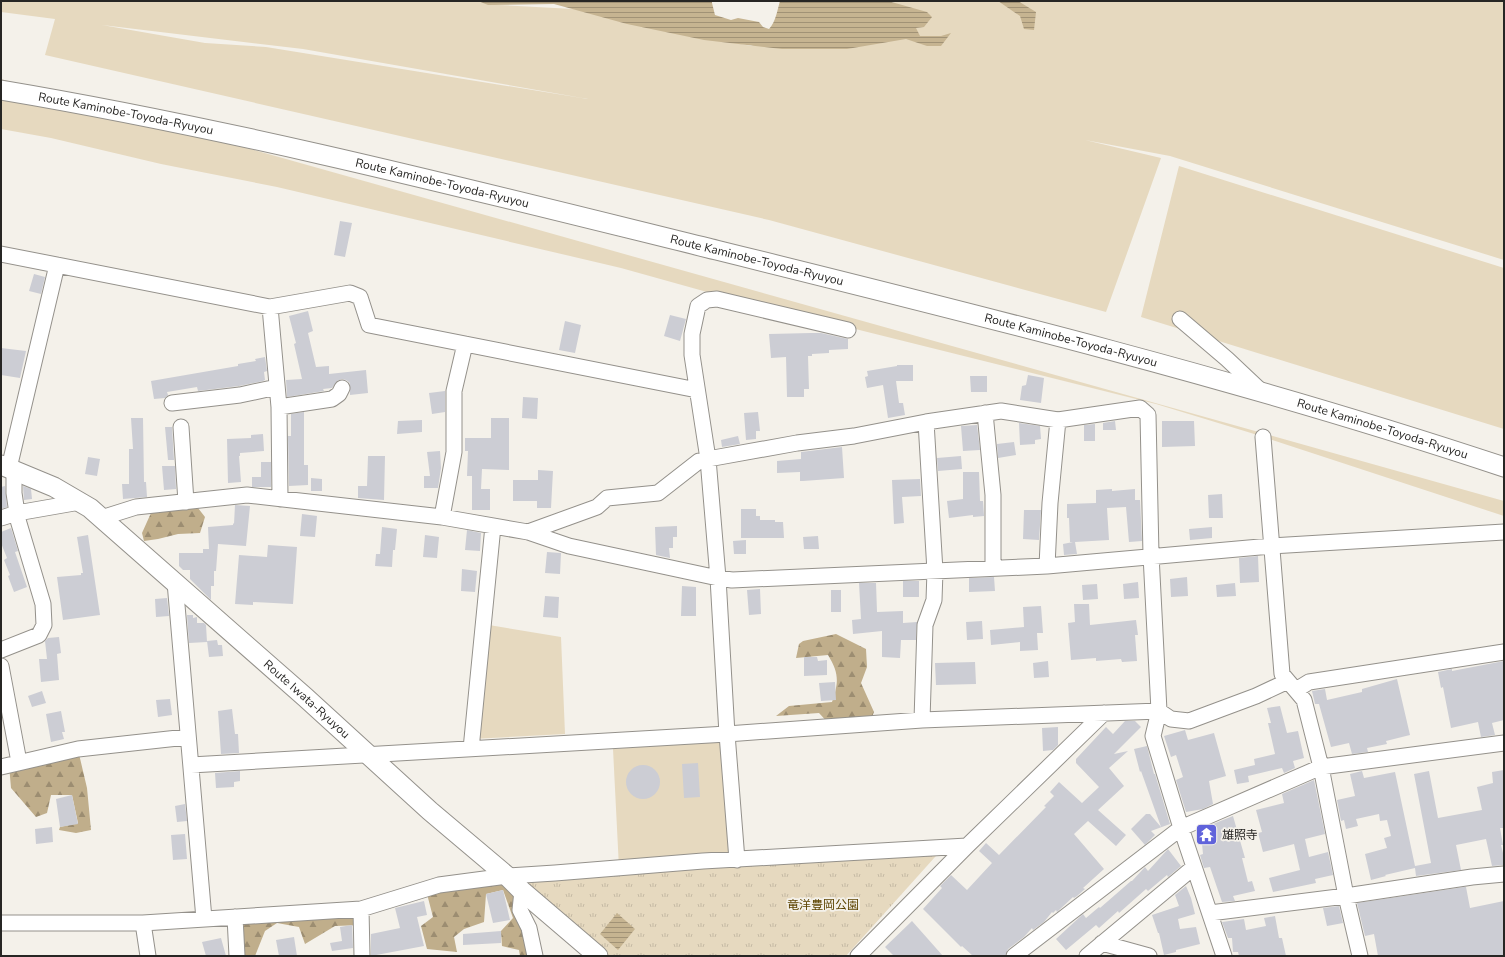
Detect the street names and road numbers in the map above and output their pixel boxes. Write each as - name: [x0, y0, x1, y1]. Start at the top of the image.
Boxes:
- street label: Route Kaminobe-Toyoda-Ryuyou: [37, 89, 215, 138]
- street label: Route Kaminobe-Toyoda-Ryuyou: [354, 154, 531, 211]
- street label: Route Kaminobe-Toyoda-Ryuyou: [669, 231, 845, 289]
- street label: Route Kaminobe-Toyoda-Ryuyou: [983, 310, 1159, 371]
- street label: Route Kaminobe-Toyoda-Ryuyou: [1295, 395, 1470, 463]
- street label: Route Iwata-Ryuyou: [260, 656, 353, 742]

